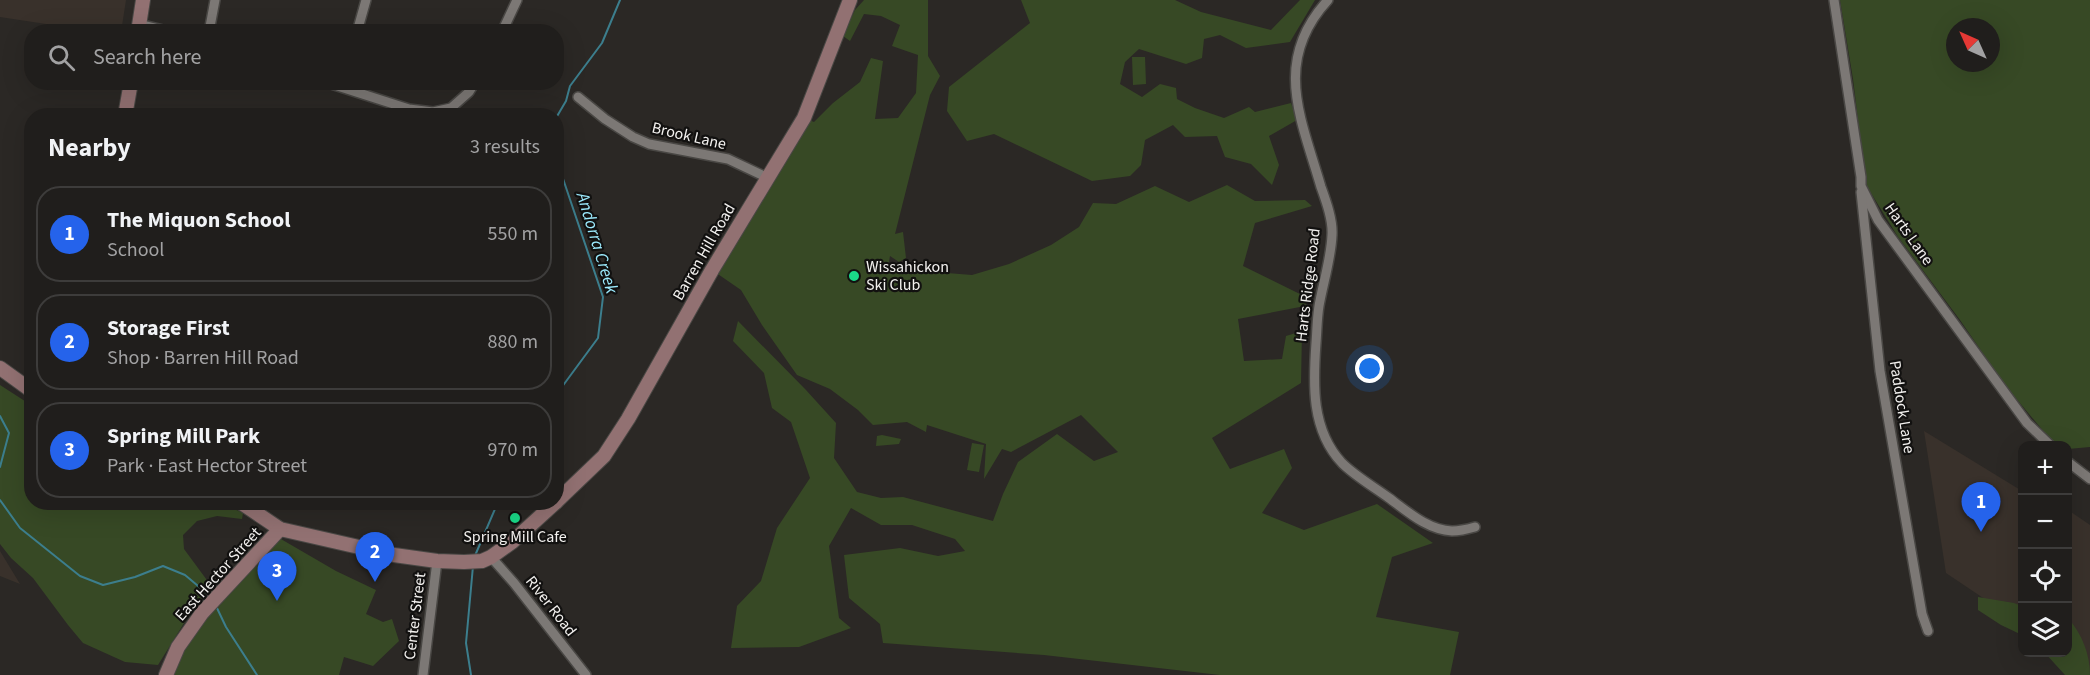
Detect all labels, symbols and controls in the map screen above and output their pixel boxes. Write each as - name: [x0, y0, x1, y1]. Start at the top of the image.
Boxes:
- north arrow: [1946, 18, 2000, 72]
- search box: [24, 24, 564, 90]
- icon: search: [45, 41, 78, 74]
- text: Search here: [93, 41, 201, 73]
- street label: Brook Lane: [650, 117, 728, 155]
- text: Nearby: [48, 129, 131, 166]
- text: 3 results: [470, 133, 540, 161]
- water label: Andorra Creek: [569, 188, 624, 297]
- street label: Harts Lane: [1879, 198, 1939, 270]
- street label: Barren Hill Road: [667, 200, 741, 304]
- text: The Miquon School: [107, 204, 291, 236]
- text: 1: [64, 220, 75, 248]
- text: 550 m: [488, 220, 538, 248]
- street label: Harts Ridge Road: [1290, 227, 1326, 343]
- text: School: [107, 236, 164, 264]
- place label: Wissahickon Ski Club: [866, 256, 949, 296]
- marker: Wissahickon Ski Club: [847, 269, 861, 283]
- text: Storage First: [107, 312, 230, 344]
- text: 2: [64, 328, 75, 356]
- text: 880 m: [488, 328, 538, 356]
- text: Shop · Barren Hill Road: [107, 344, 299, 372]
- your location: [1355, 354, 1384, 383]
- street label: Paddock Lane: [1884, 359, 1920, 455]
- text: Spring Mill Park: [107, 420, 260, 452]
- text: 3: [64, 436, 75, 464]
- text: 970 m: [488, 436, 538, 464]
- map controls: [2018, 441, 2072, 657]
- button: +: [2018, 441, 2072, 495]
- text: Park · East Hector Street: [107, 452, 307, 480]
- pin: 1: [1962, 482, 2000, 532]
- button: −: [2018, 495, 2072, 549]
- marker: Spring Mill Cafe: [508, 511, 522, 525]
- street label: East Hector Street: [170, 522, 267, 626]
- place label: Spring Mill Cafe: [463, 526, 567, 548]
- pin: 2: [356, 532, 394, 582]
- button: locate: [2018, 549, 2072, 603]
- pin: 3: [258, 552, 296, 601]
- street label: Center Street: [399, 571, 431, 661]
- street label: River Road: [520, 571, 582, 641]
- button: layers: [2018, 603, 2072, 657]

